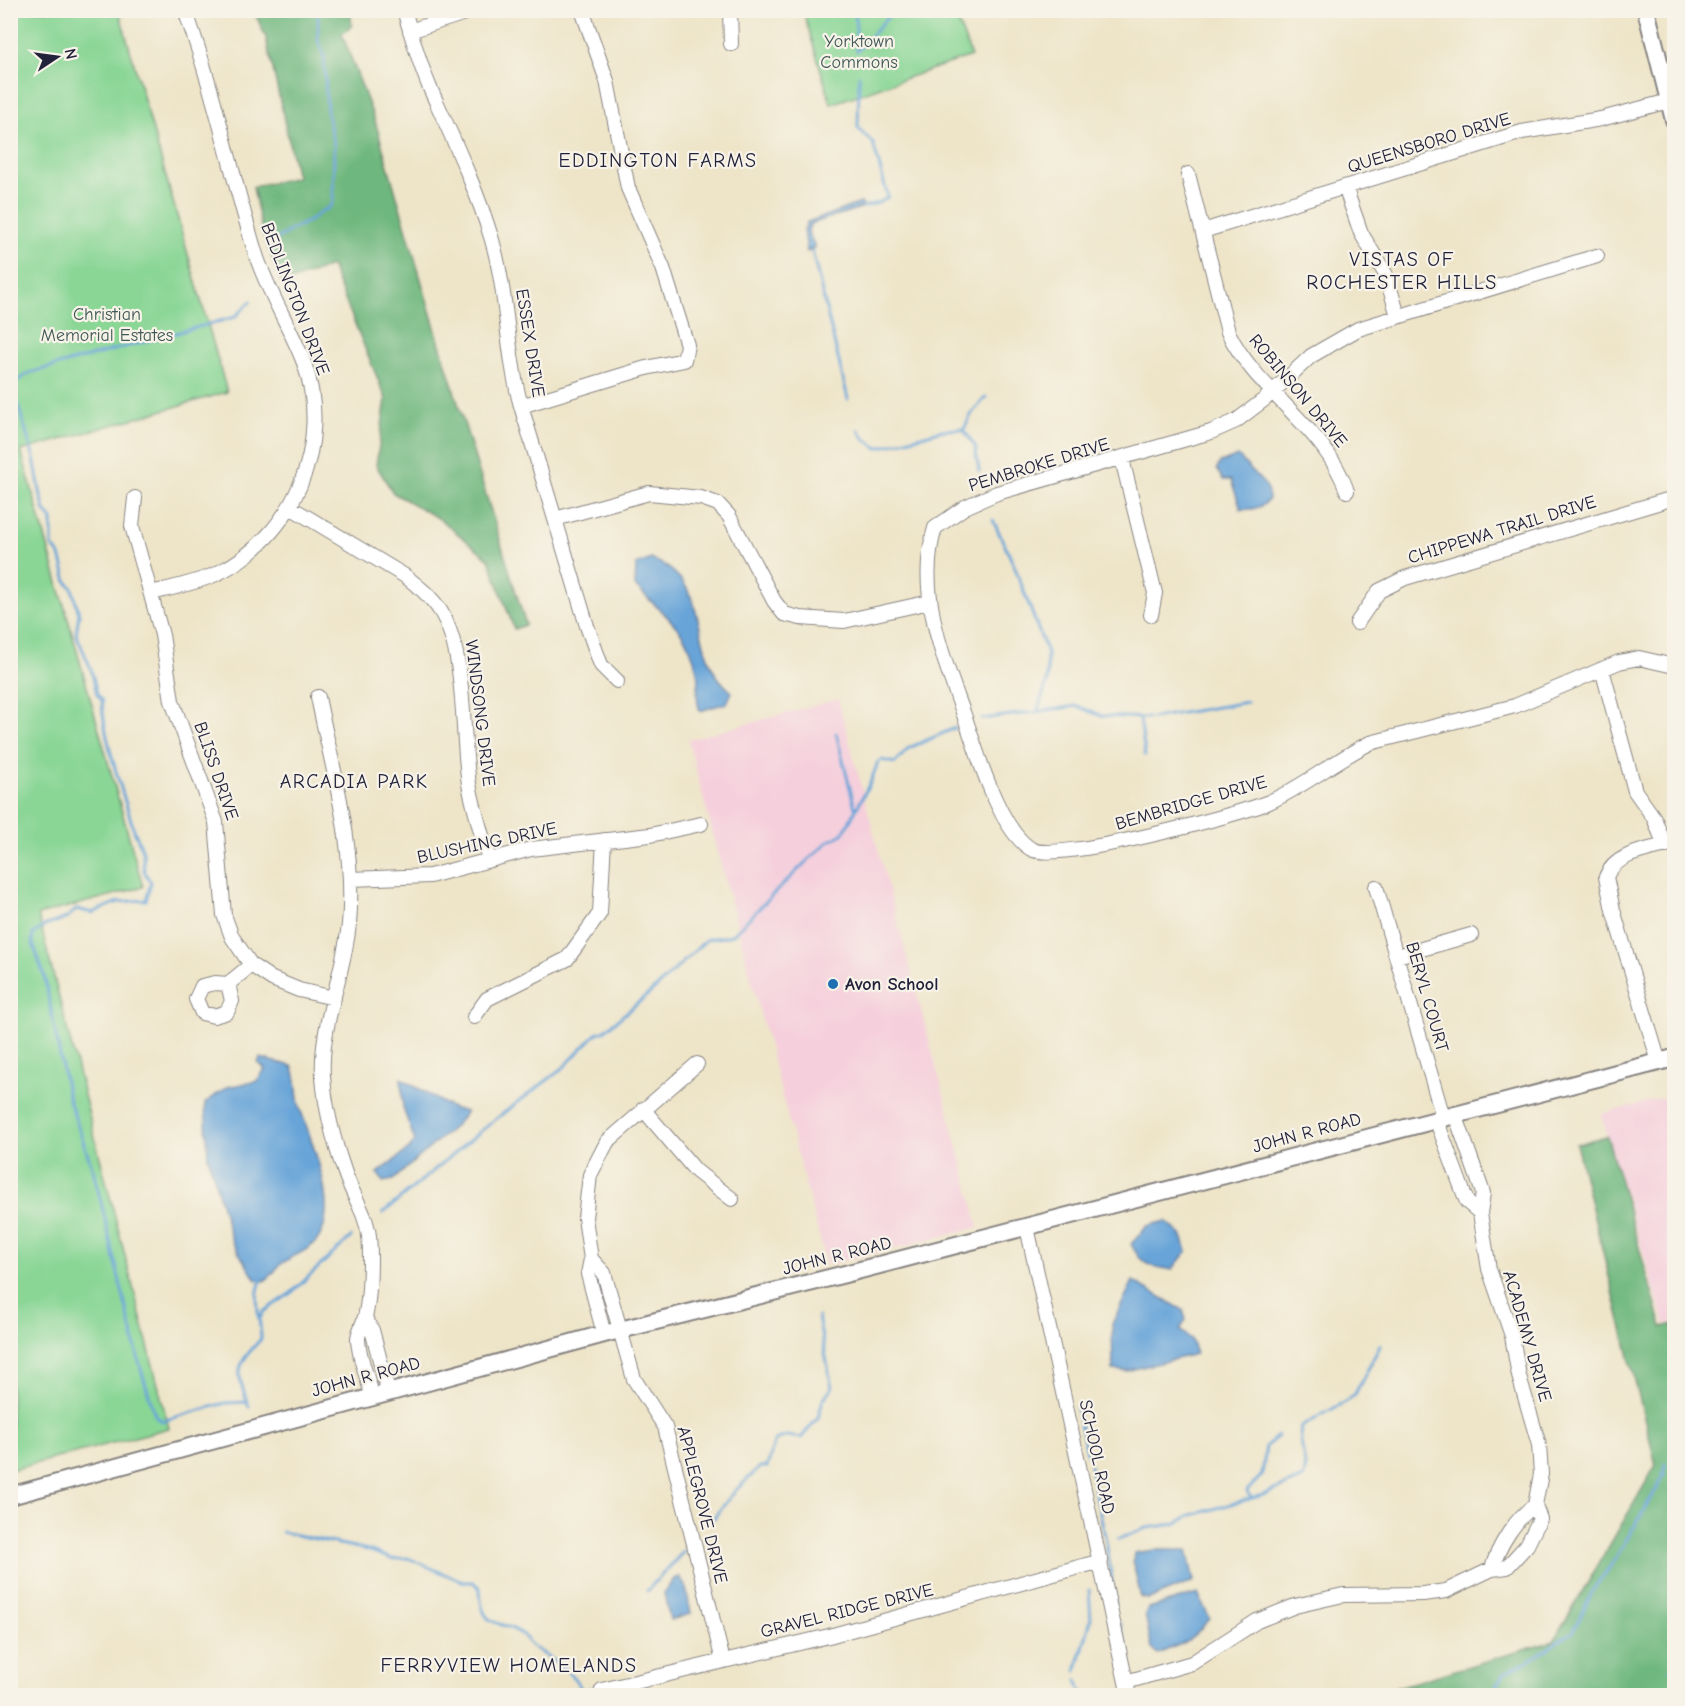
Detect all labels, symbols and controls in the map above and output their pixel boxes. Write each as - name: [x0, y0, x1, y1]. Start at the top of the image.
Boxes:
- north arrow: [27, 27, 87, 87]
- park label: Yorktown Commons: [820, 31, 898, 73]
- text: N: [61, 47, 81, 61]
- street label: QUEENSBORO DRIVE: [1345, 108, 1513, 178]
- district label: EDDINGTON FARMS: [558, 149, 758, 172]
- street label: BEDLINGTON DRIVE: [256, 220, 334, 378]
- district label: VISTAS OF ROCHESTER HILLS: [1306, 248, 1498, 294]
- street label: ESSEX DRIVE: [511, 287, 549, 399]
- park label: Christian Memorial Estates: [41, 304, 173, 346]
- street label: ROBINSON DRIVE: [1245, 330, 1352, 452]
- street label: PEMBROKE DRIVE: [966, 434, 1112, 496]
- street label: CHIPPEWA TRAIL DRIVE: [1405, 491, 1599, 569]
- street label: WINDSONG DRIVE: [461, 638, 499, 788]
- street label: BLISS DRIVE: [189, 719, 243, 823]
- district label: ARCADIA PARK: [280, 770, 428, 793]
- street label: BEMBRIDGE DRIVE: [1113, 771, 1269, 835]
- street label: BLUSHING DRIVE: [415, 818, 559, 868]
- street label: BERYL COURT: [1401, 939, 1453, 1055]
- place label: Avon School: [845, 974, 938, 995]
- marker: Avon School: [826, 977, 840, 991]
- street label: JOHN R ROAD: [1250, 1108, 1364, 1158]
- street label: JOHN R ROAD: [780, 1232, 894, 1280]
- street label: ACADEMY DRIVE: [1498, 1268, 1556, 1404]
- street label: JOHN R ROAD: [309, 1352, 423, 1402]
- street label: SCHOOL ROAD: [1075, 1398, 1119, 1516]
- street label: APPLEGROVE DRIVE: [672, 1424, 732, 1586]
- street label: GRAVEL RIDGE DRIVE: [758, 1579, 936, 1643]
- district label: FERRYVIEW HOMELANDS: [381, 1654, 637, 1677]

